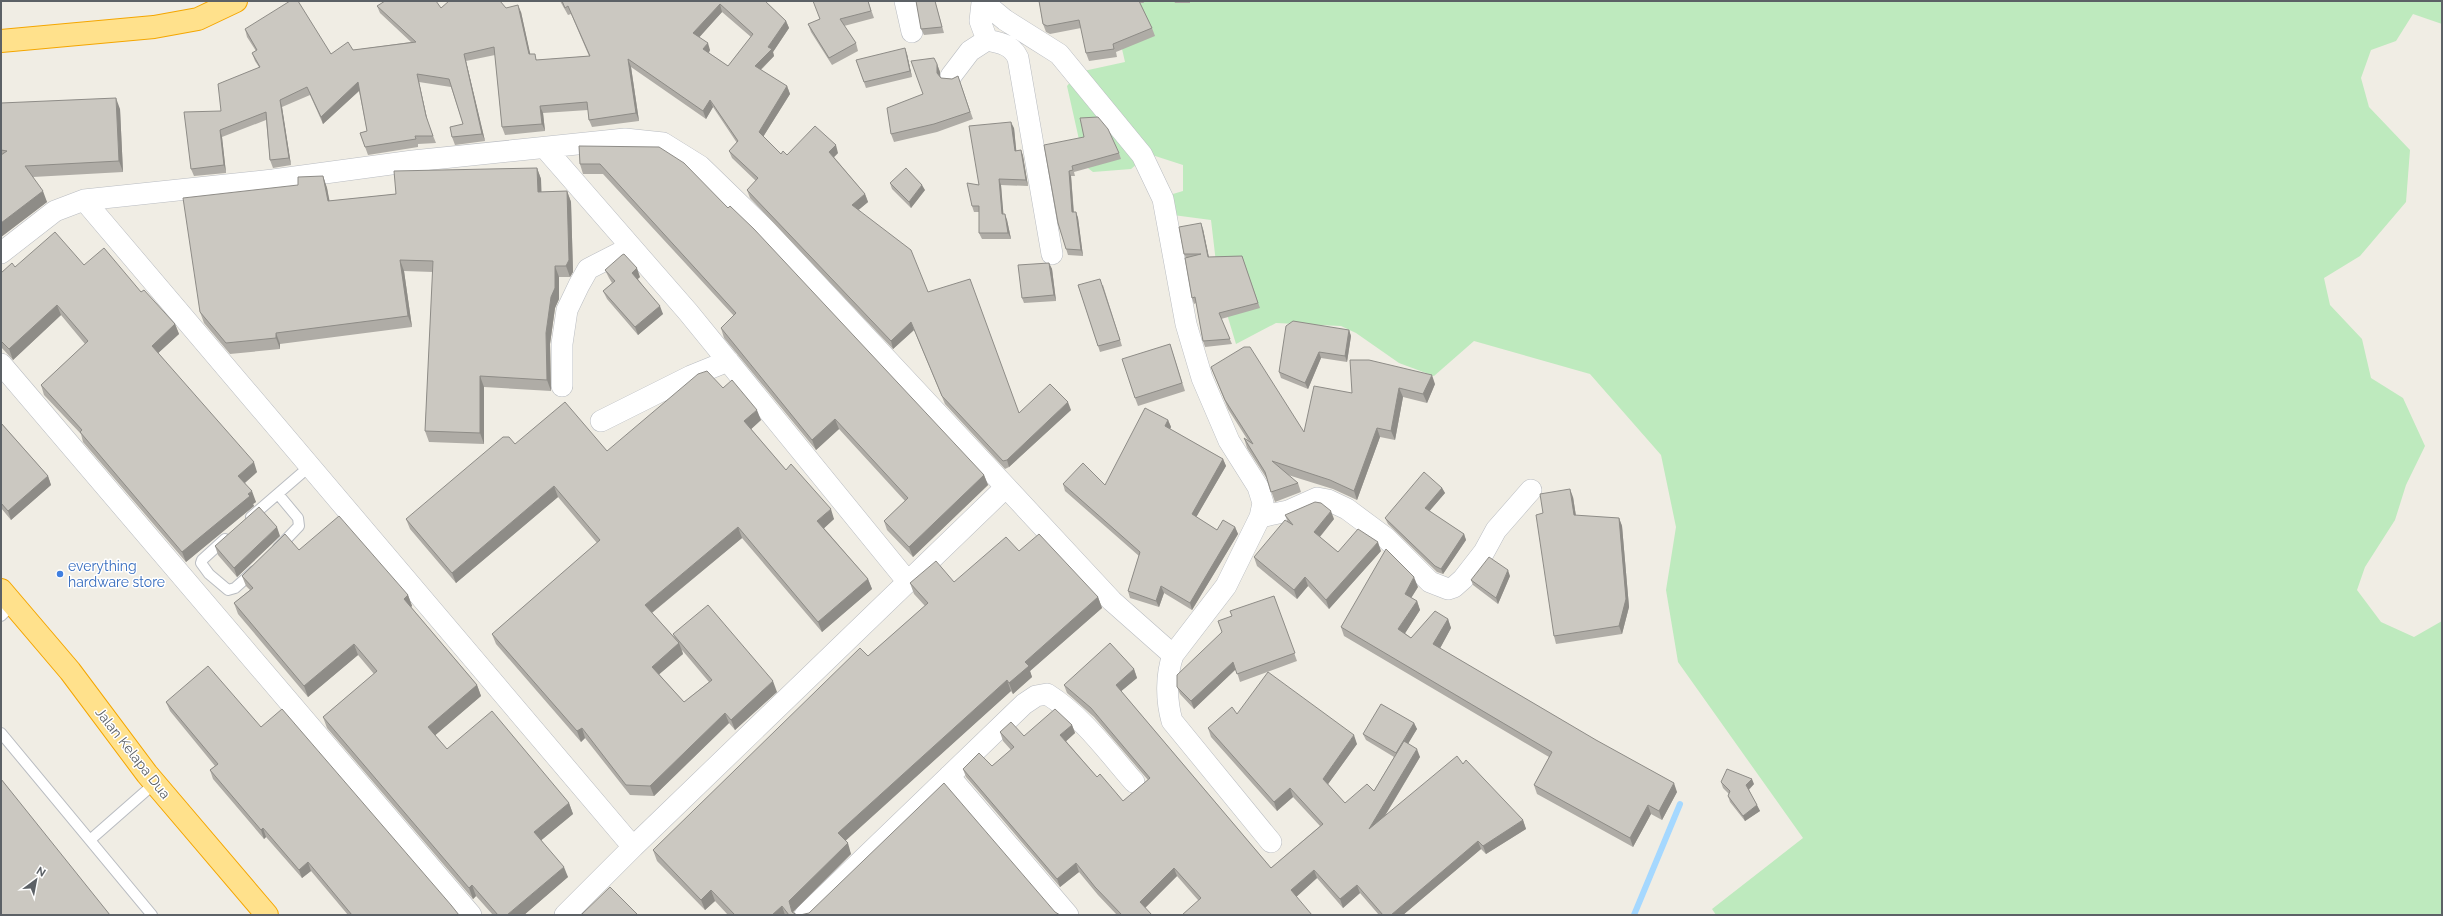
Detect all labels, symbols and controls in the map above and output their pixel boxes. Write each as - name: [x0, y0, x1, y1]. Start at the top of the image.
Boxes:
- place label: everything hardware store: [68, 558, 165, 590]
- marker: everything hardware store: [55, 569, 65, 579]
- street label: Jalan Kelapa Dua: [92, 704, 174, 802]
- north arrow: [16, 860, 56, 900]
- text: N: [34, 864, 48, 880]

